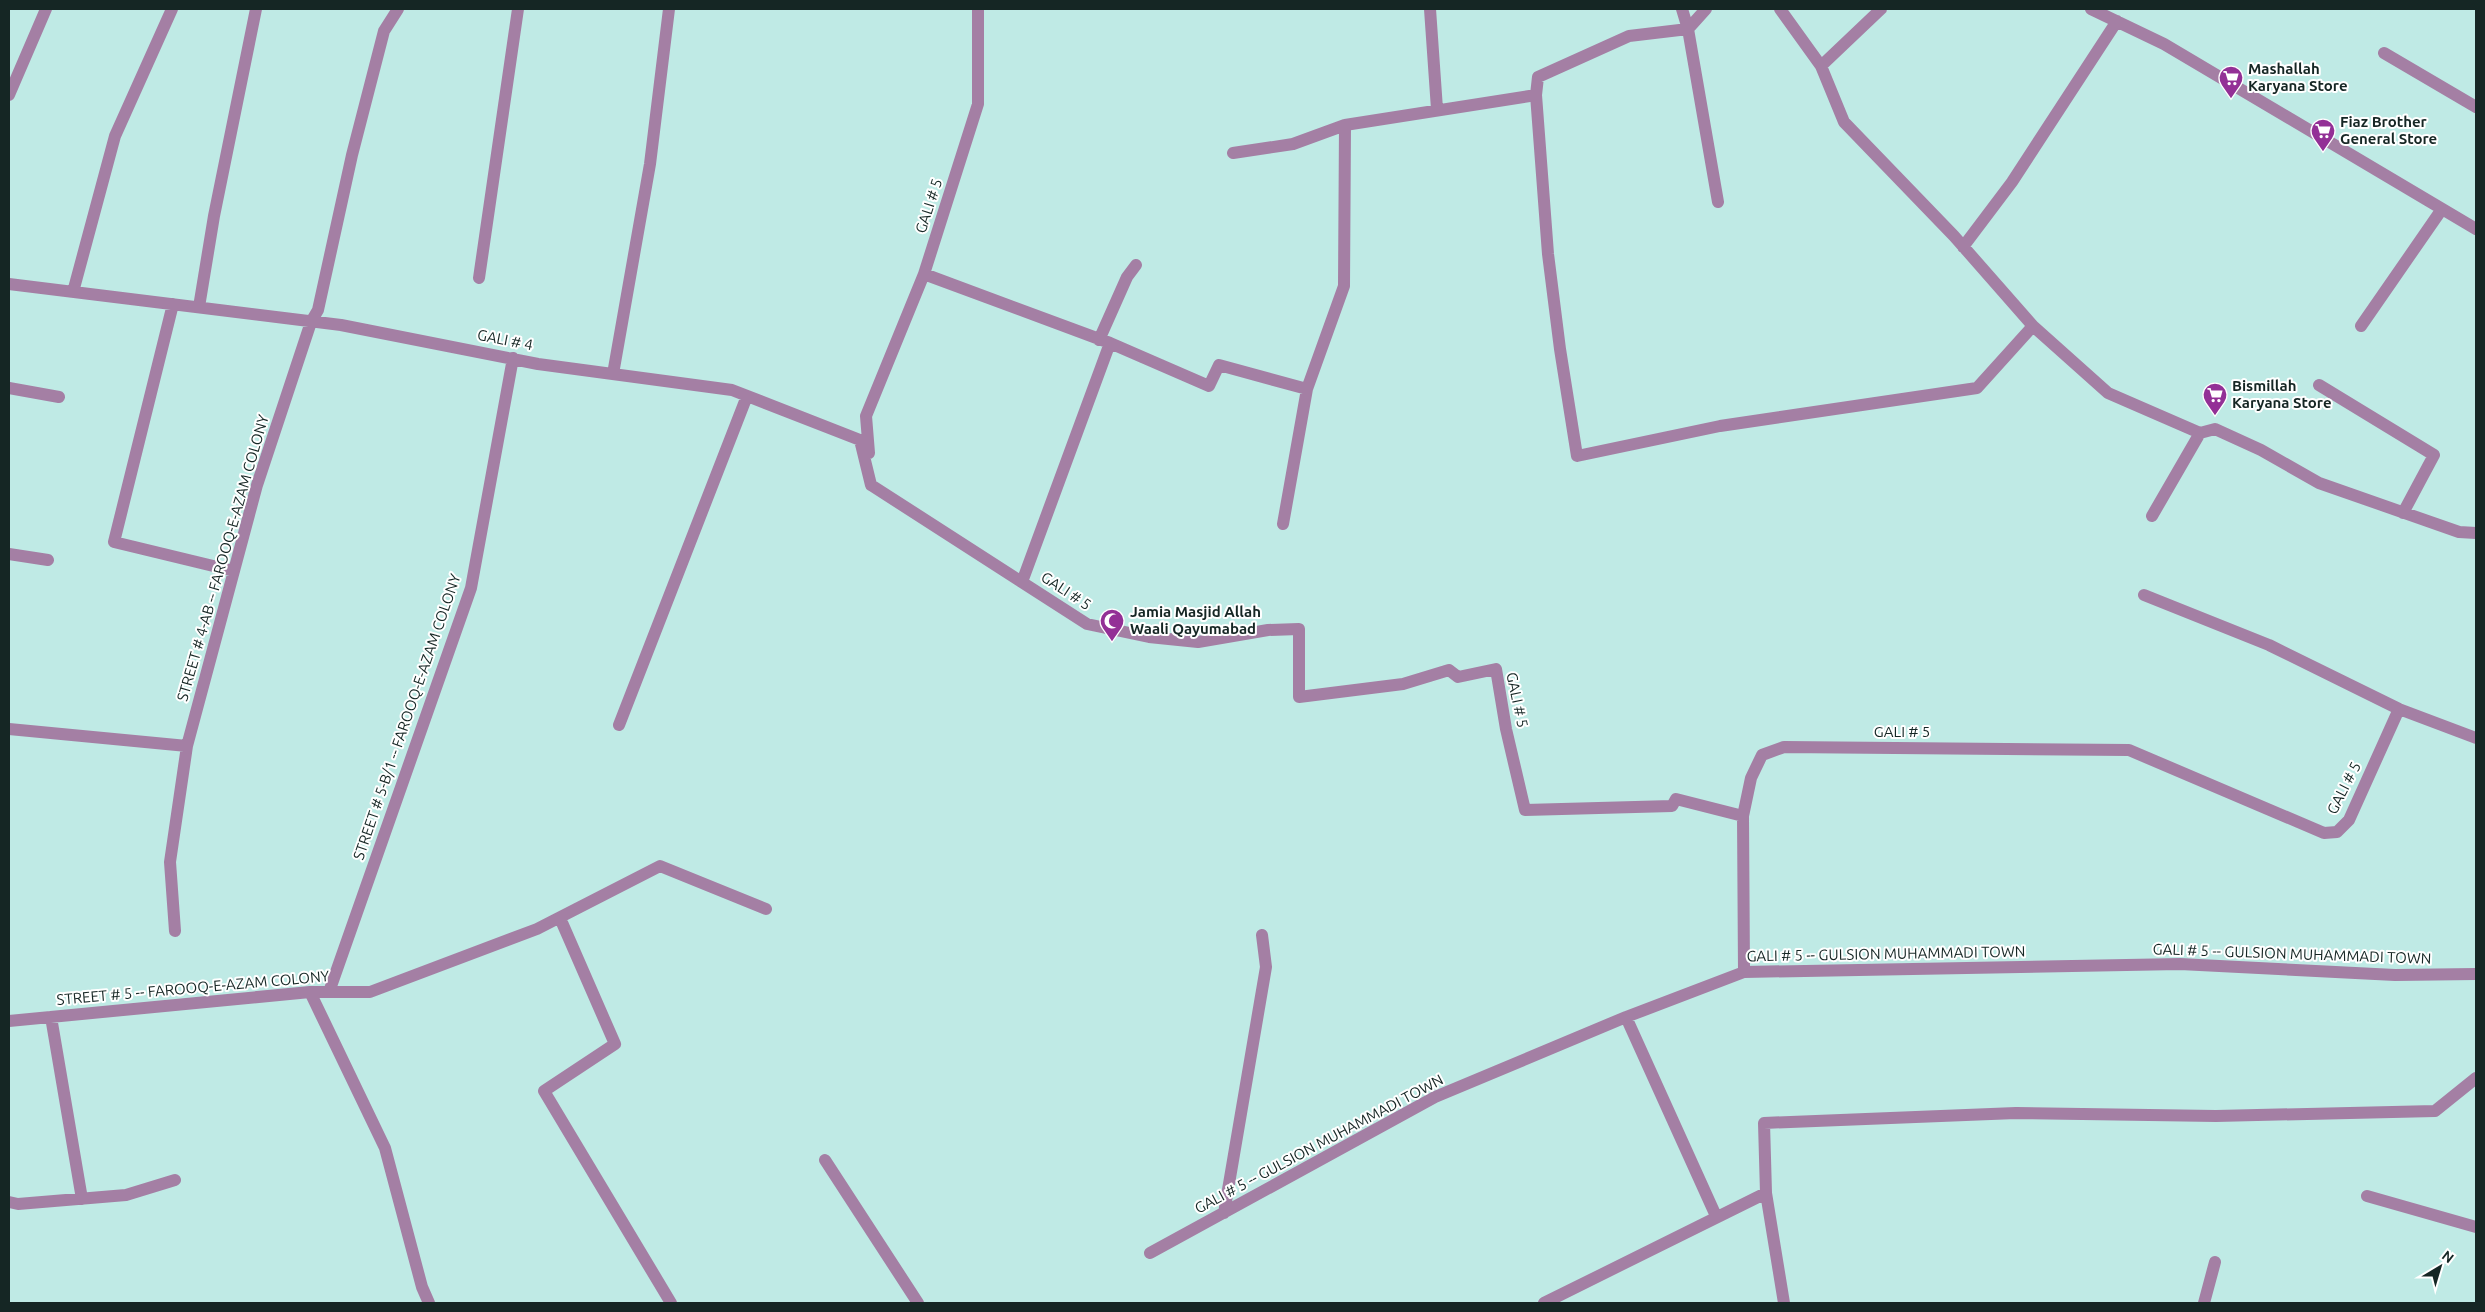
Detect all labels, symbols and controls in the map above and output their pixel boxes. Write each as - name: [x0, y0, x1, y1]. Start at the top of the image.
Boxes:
- place label: Mashallah Karyana Store: [2248, 60, 2348, 94]
- supermarket icon: Mashallah Karyana Store: [2218, 65, 2244, 99]
- place label: Fiaz Brother General Store: [2340, 113, 2437, 147]
- supermarket icon: Fiaz Brother General Store: [2310, 118, 2336, 152]
- street label: GALI # 5: [912, 176, 945, 235]
- street label: GALI # 4: [476, 326, 534, 353]
- place label: Bismillah Karyana Store: [2232, 377, 2332, 411]
- supermarket icon: Bismillah Karyana Store: [2202, 382, 2228, 416]
- street label: STREET # 4-AB -- FAROOQ-E-AZAM COLONY: [173, 412, 272, 703]
- street label: GALI # 5: [1038, 568, 1095, 613]
- street label: STREET # 5-B/1 -- FAROOQ-E-AZAM COLONY: [349, 571, 464, 862]
- place label: Jamia Masjid Allah Waali Qayumabad: [1130, 603, 1261, 637]
- mosque icon: Jamia Masjid Allah Waali Qayumabad: [1099, 608, 1125, 642]
- street label: GALI # 5: [1503, 671, 1532, 729]
- street label: GALI # 5: [1874, 723, 1930, 740]
- street label: GALI # 5: [2323, 759, 2364, 817]
- street label: GALI # 5 -- GULSION MUHAMMADI TOWN: [2152, 940, 2432, 967]
- street label: GALI # 5 -- GULSION MUHAMMADI TOWN: [1746, 943, 2026, 964]
- street label: STREET # 5 -- FAROOQ-E-AZAM COLONY: [56, 967, 330, 1008]
- street label: GALI # 5 -- GULSION MUHAMMADI TOWN: [1192, 1071, 1446, 1217]
- north arrow: [2415, 1242, 2465, 1292]
- text: N: [2439, 1247, 2457, 1266]

